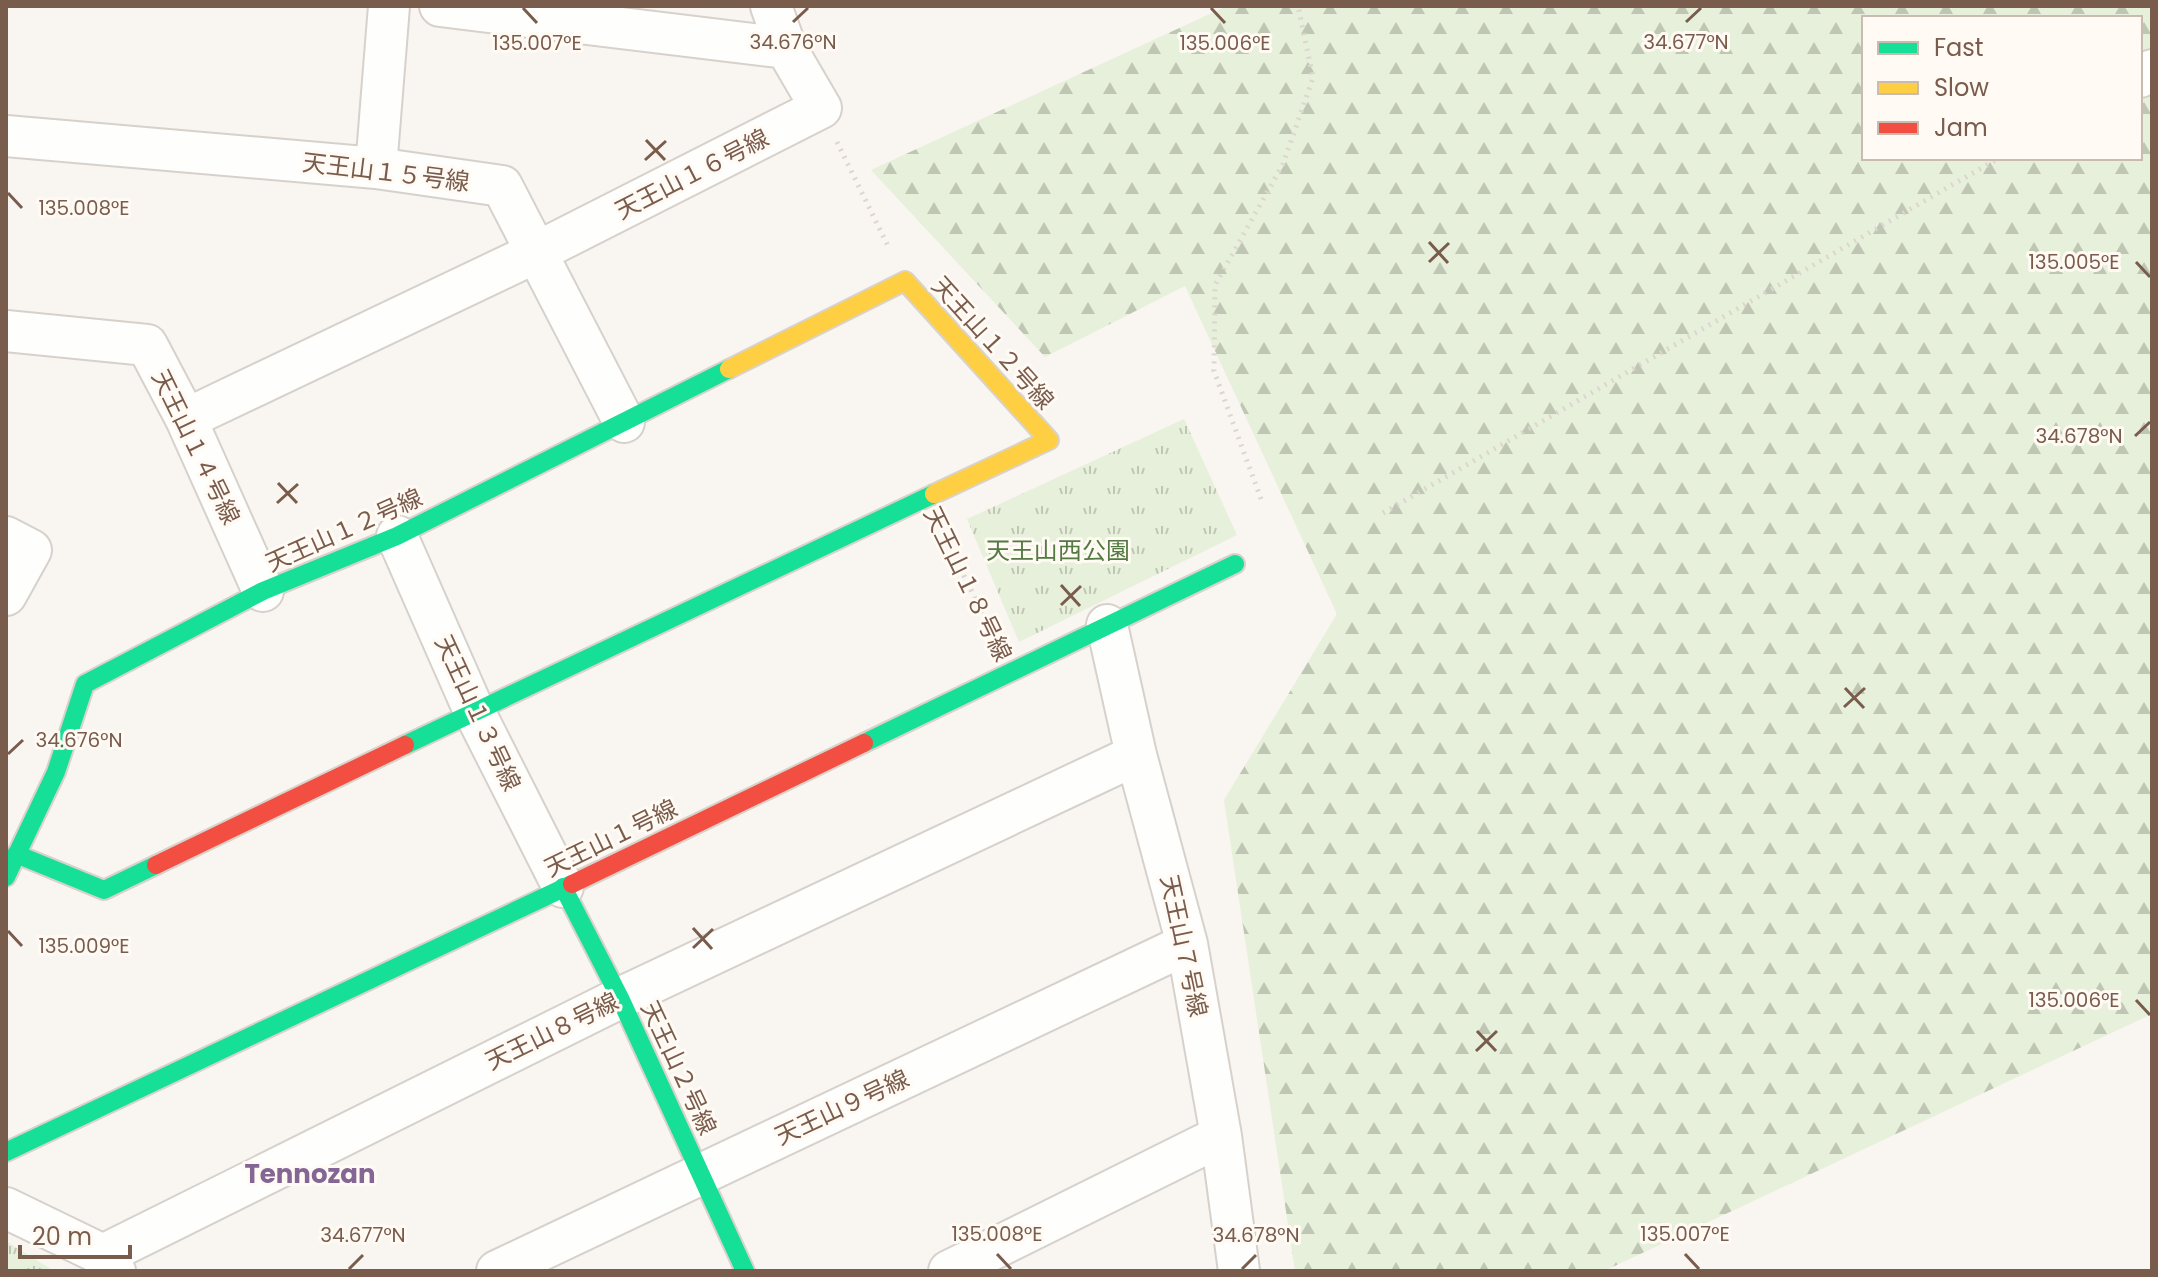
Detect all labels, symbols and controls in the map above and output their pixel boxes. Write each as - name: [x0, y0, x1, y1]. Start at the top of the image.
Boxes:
- legend: [1862, 16, 2142, 160]
- text: 34.676°N: [749, 28, 837, 56]
- text: 34.677°N: [1643, 28, 1729, 56]
- text: 135.007°E: [492, 29, 582, 57]
- text: 135.006°E: [1179, 29, 1271, 57]
- text: Fast: [1934, 31, 1984, 64]
- text: Slow: [1934, 71, 1989, 104]
- text: Jam: [1934, 111, 1988, 144]
- street label: 天王山１６号線: [610, 121, 774, 227]
- street label: 天王山１５号線: [301, 145, 471, 199]
- text: 135.008°E: [38, 194, 130, 222]
- text: 135.005°E: [2028, 248, 2120, 276]
- street label: 天王山１２号線: [925, 270, 1061, 416]
- street label: 天王山１４号線: [144, 364, 248, 530]
- text: 34.678°N: [2035, 422, 2123, 450]
- street label: 天王山１２号線: [261, 481, 427, 579]
- street label: 天王山１８号線: [916, 501, 1020, 667]
- park label: 天王山西公園: [986, 534, 1130, 567]
- street label: 天王山１３号線: [428, 630, 528, 796]
- text: 34.676°N: [35, 726, 123, 754]
- street label: 天王山１号線: [539, 792, 683, 884]
- street label: 天王山７号線: [1153, 872, 1215, 1020]
- text: 135.009°E: [38, 932, 130, 960]
- street label: 天王山８号線: [480, 985, 624, 1077]
- text: 135.006°E: [2028, 986, 2120, 1014]
- street label: 天王山２号線: [634, 996, 724, 1140]
- street label: 天王山９号線: [770, 1062, 914, 1152]
- district label: Tennozan: [244, 1156, 376, 1192]
- scale bar: [20, 1209, 130, 1259]
- text: 20 m: [32, 1220, 92, 1253]
- text: 135.008°E: [951, 1220, 1043, 1248]
- text: 135.007°E: [1640, 1220, 1730, 1248]
- text: 34.677°N: [320, 1221, 406, 1249]
- text: 34.678°N: [1212, 1221, 1300, 1249]

